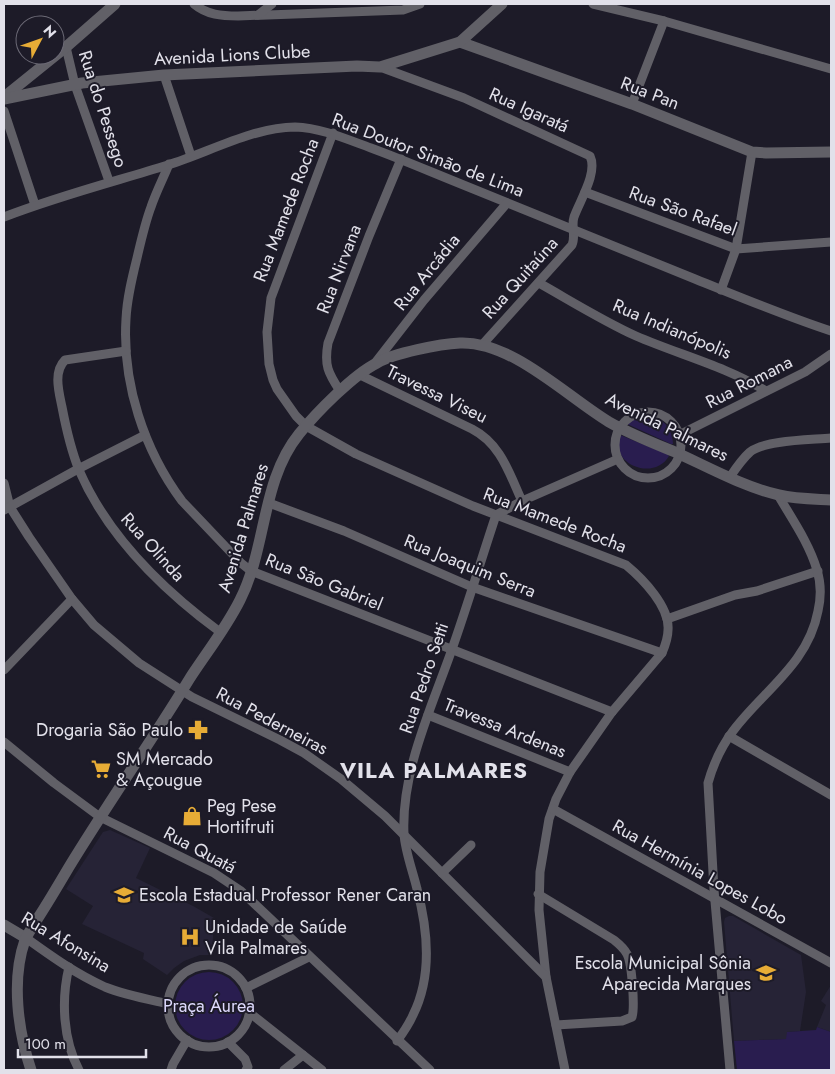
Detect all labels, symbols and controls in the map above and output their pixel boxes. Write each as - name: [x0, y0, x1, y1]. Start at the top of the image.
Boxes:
- north arrow: [15, 15, 65, 65]
- text: N: [39, 21, 61, 42]
- street label: Avenida Lions Clube: [153, 38, 311, 72]
- street label: Rua do Pessego: [72, 47, 134, 171]
- street label: Rua Pan: [617, 70, 683, 116]
- street label: Rua Igaratá: [485, 81, 573, 139]
- street label: Rua Doutor Simão de Lima: [328, 106, 528, 204]
- street label: Rua Mamede Rocha: [247, 135, 325, 285]
- street label: Rua São Rafael: [625, 179, 741, 243]
- street label: Rua Nirvana: [310, 221, 368, 317]
- street label: Rua Arcádia: [388, 228, 466, 316]
- street label: Rua Quitaúna: [476, 231, 564, 325]
- street label: Rua Indianópolis: [609, 292, 735, 366]
- street label: Rua Romana: [701, 349, 797, 415]
- street label: Travessa Viseu: [382, 358, 492, 430]
- street label: Avenida Palmares: [601, 386, 733, 468]
- street label: Avenida Palmares: [211, 460, 275, 596]
- street label: Rua Mamede Rocha: [480, 481, 630, 559]
- street label: Rua Olinda: [115, 507, 191, 587]
- street label: Rua Joaquim Serra: [400, 528, 540, 604]
- street label: Rua São Gabriel: [261, 547, 387, 617]
- street label: Rua Pedro Setti: [393, 619, 455, 737]
- street label: Rua Pederneiras: [211, 681, 333, 761]
- street label: Travessa Ardenas: [440, 692, 570, 764]
- place label: Drogaria São Paulo: [36, 717, 183, 743]
- pharmacy icon: Drogaria São Paulo: [187, 719, 209, 741]
- place label: SM Mercado & Açougue: [116, 746, 213, 793]
- district label: VILA PALMARES: [339, 754, 528, 786]
- supermarket icon: SM Mercado & Açougue: [90, 758, 112, 780]
- place label: Peg Pese Hortifruti: [207, 793, 276, 840]
- shop icon: Peg Pese Hortifruti: [181, 805, 203, 827]
- street label: Rua Hermínia Lopes Lobo: [608, 813, 793, 931]
- street label: Rua Quatá: [159, 820, 241, 880]
- place label: Escola Estadual Professor Rener Caran: [139, 882, 431, 908]
- school or university icon: Escola Estadual Professor Rener Caran: [113, 884, 135, 906]
- street label: Rua Afonsina: [16, 905, 116, 979]
- place label: Unidade de Saúde Vila Palmares: [205, 914, 347, 961]
- hospital icon: Unidade de Saúde Vila Palmares: [179, 926, 201, 948]
- place label: Escola Municipal Sônia Aparecida Marques: [575, 950, 751, 997]
- school or university icon: Escola Municipal Sônia Aparecida Marques: [755, 962, 777, 984]
- park label: Praça Áurea: [163, 993, 255, 1019]
- scale bar: [18, 1026, 145, 1058]
- text: 100 m: [25, 1033, 66, 1055]

